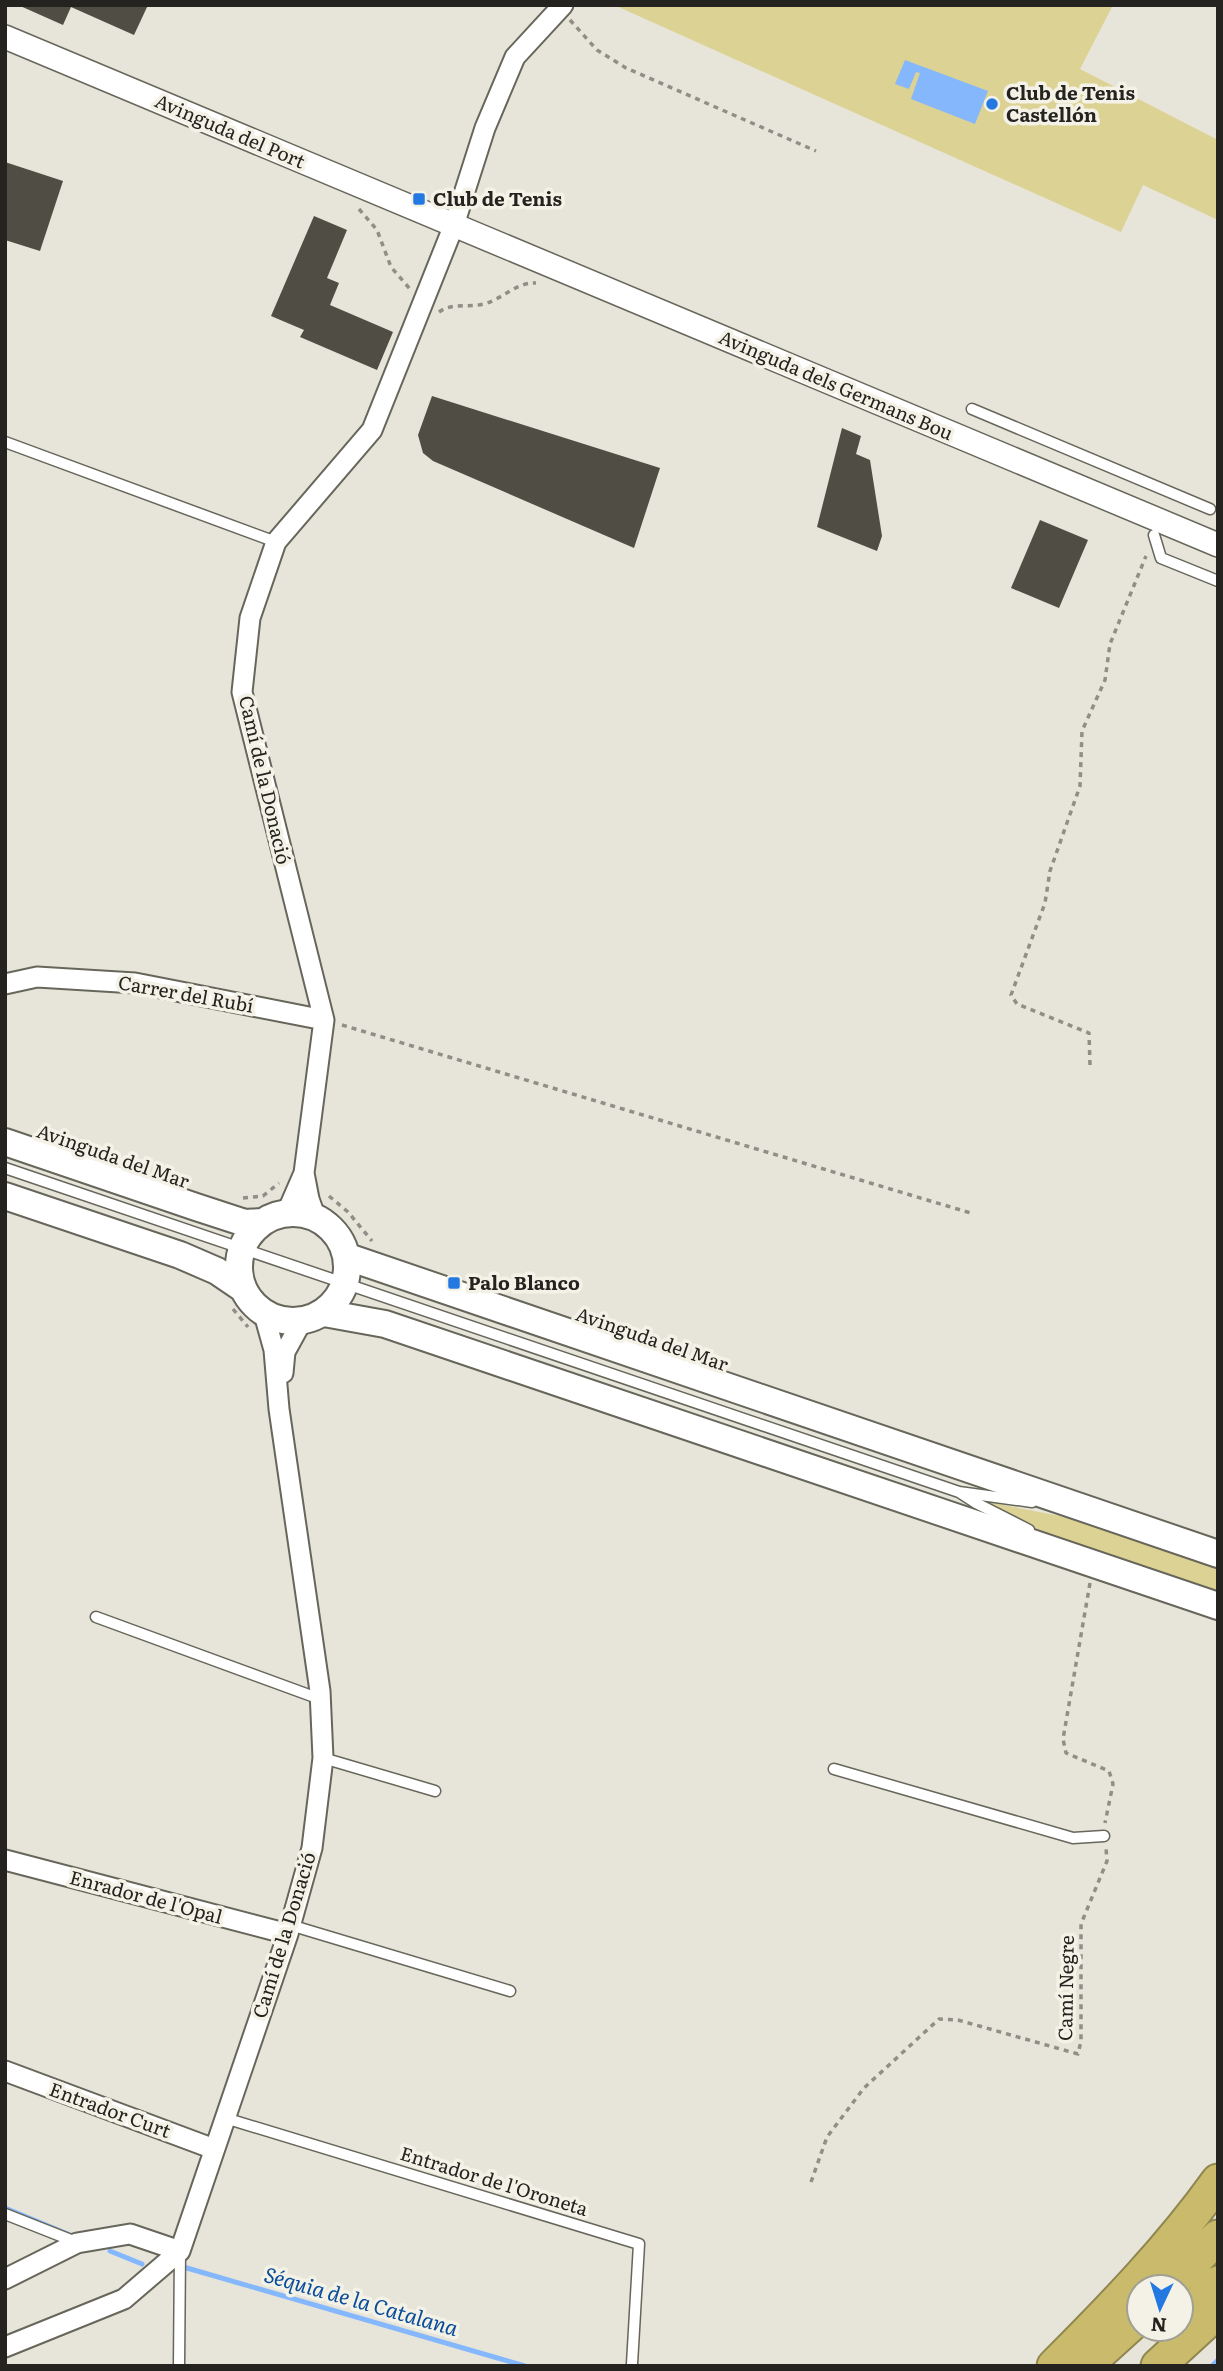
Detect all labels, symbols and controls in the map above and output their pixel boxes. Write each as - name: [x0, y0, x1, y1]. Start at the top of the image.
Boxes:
- place label: Club de Tenis Castellón: [1006, 78, 1135, 128]
- street label: Avinguda del Port: [151, 86, 310, 175]
- marker: Club de Tenis Castellón: [984, 96, 1000, 112]
- place label: Club de Tenis: [433, 184, 562, 212]
- marker: Club de Tenis: [411, 191, 427, 207]
- street label: Avinguda dels Germans Bou: [715, 322, 958, 446]
- street label: Camí de la Donació: [233, 693, 299, 867]
- street label: Carrer del Rubí: [116, 967, 256, 1019]
- street label: Avinguda del Mar: [33, 1116, 193, 1194]
- place label: Palo Blanco: [468, 1268, 580, 1296]
- marker: Palo Blanco: [446, 1275, 462, 1291]
- street label: Avinguda del Mar: [572, 1299, 732, 1377]
- street label: Camí de la Donació: [244, 1848, 322, 2021]
- street label: Enrador de l'Opal: [67, 1862, 226, 1930]
- street label: Camí Negre: [1050, 1935, 1080, 2041]
- street label: Entrador Curt: [46, 2074, 175, 2144]
- street label: Entrador de l'Oroneta: [397, 2138, 592, 2222]
- water label: Séquia de la Catalana: [261, 2257, 462, 2342]
- north arrow: [1125, 2273, 1195, 2343]
- text: N: [1150, 2311, 1168, 2340]

